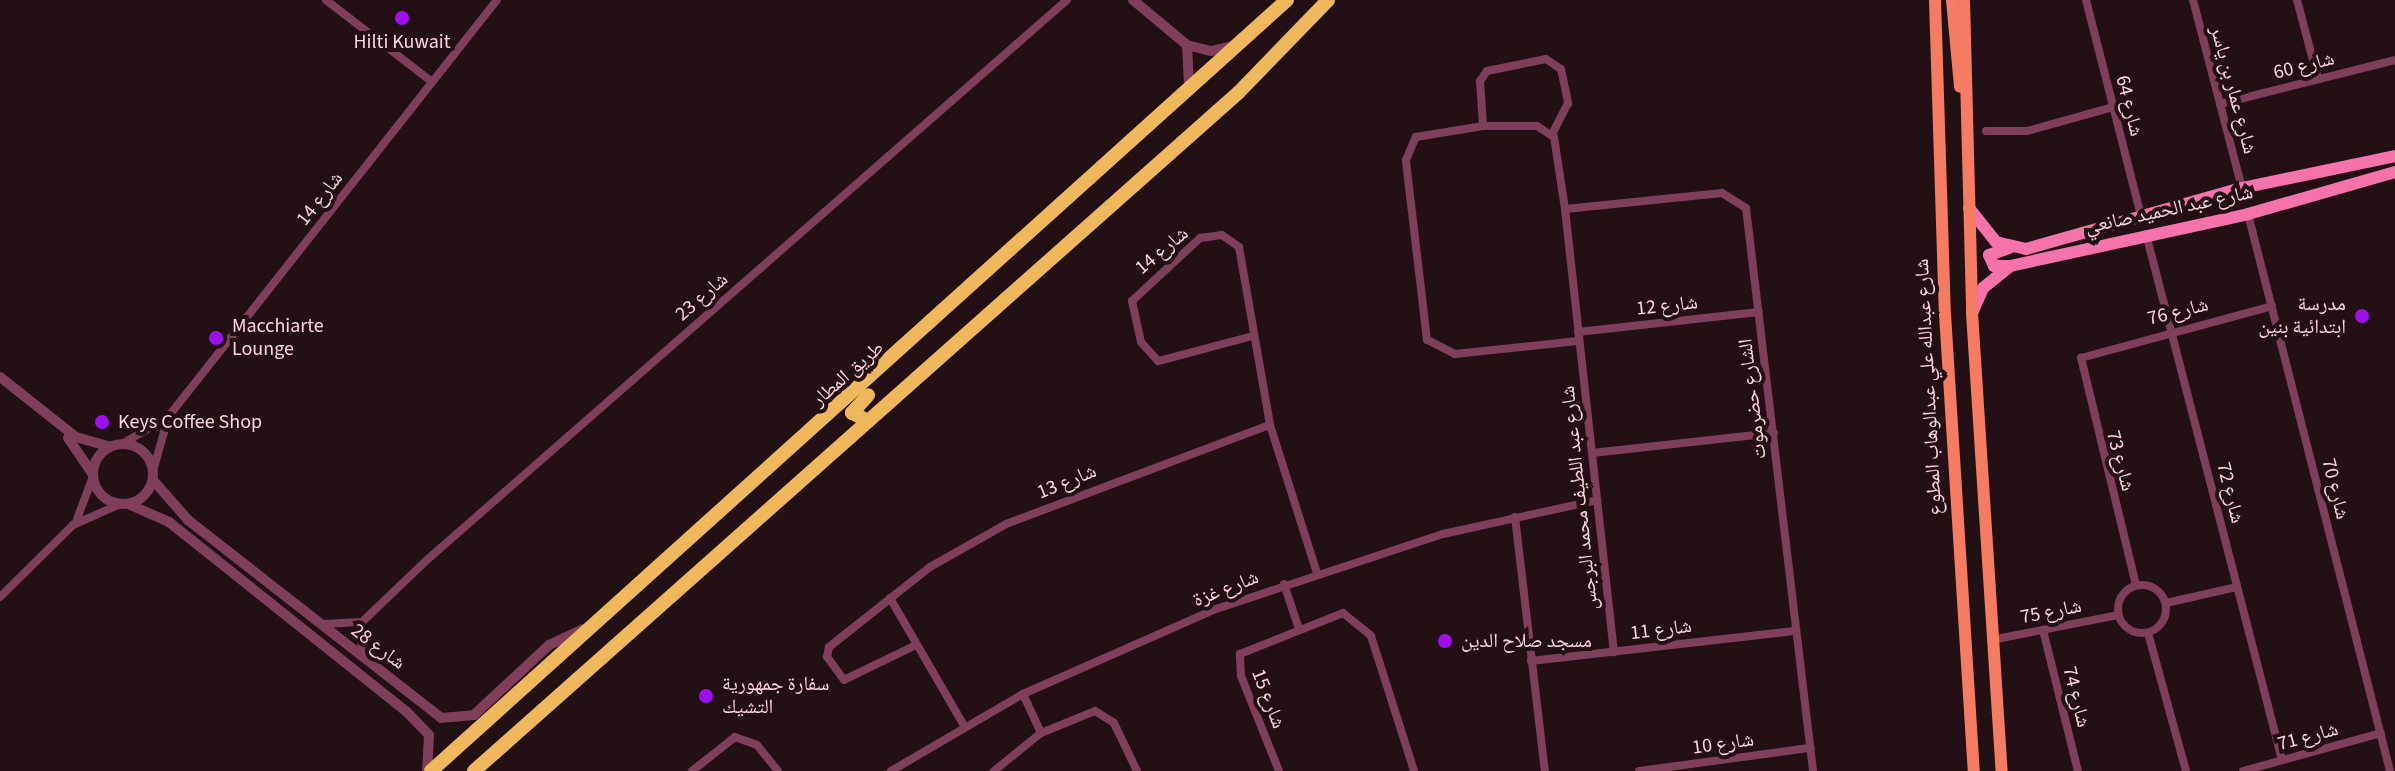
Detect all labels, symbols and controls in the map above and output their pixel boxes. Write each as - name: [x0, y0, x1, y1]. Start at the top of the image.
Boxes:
- marker: Hilti Kuwait: [393, 9, 411, 27]
- street label: شارع عمار بن ياسر: [2204, 23, 2262, 157]
- place label: Hilti Kuwait: [354, 30, 450, 54]
- street label: شارع 60: [2271, 47, 2337, 85]
- street label: شارع 64: [2110, 73, 2148, 139]
- street label: شارع 14: [291, 167, 349, 231]
- street label: شارع عبد الحميد صانعي: [2083, 180, 2255, 240]
- street label: شارع 14: [1131, 222, 1193, 280]
- street label: شارع عبدالله علي عبدالوهاب المطوع: [1910, 258, 1948, 516]
- street label: شارع 23: [671, 268, 733, 326]
- street label: شارع 12: [1635, 291, 1699, 321]
- place label: مدرسة ابتدائية بنين: [2258, 292, 2346, 339]
- street label: شارع 76: [2145, 293, 2211, 331]
- marker: مدرسة ابتدائية بنين: [2353, 307, 2371, 325]
- place label: Macchiarte Lounge: [232, 314, 324, 361]
- marker: Macchiarte Lounge: [207, 329, 225, 347]
- street label: طريق المطار: [807, 336, 889, 412]
- street label: الشارع حضرموت: [1734, 337, 1772, 461]
- street label: شارع عبد اللطيف محمد البرجس: [1556, 385, 1604, 611]
- place label: Keys Coffee Shop: [118, 410, 262, 434]
- marker: Keys Coffee Shop: [93, 413, 111, 431]
- street label: شارع 73: [2100, 428, 2140, 494]
- street label: شارع 70: [2316, 456, 2354, 522]
- street label: شارع 13: [1034, 459, 1100, 505]
- street label: شارع 72: [2211, 460, 2249, 526]
- street label: شارع غزة: [1190, 566, 1262, 612]
- street label: شارع 75: [2018, 594, 2084, 630]
- street label: شارع 11: [1629, 614, 1693, 646]
- street label: شارع 28: [346, 619, 410, 675]
- place label: مسجد صلاح الدين: [1461, 629, 1592, 653]
- marker: مسجد صلاح الدين: [1436, 632, 1454, 650]
- street label: شارع 74: [2057, 664, 2095, 730]
- street label: شارع 15: [1246, 666, 1290, 732]
- place label: سفارة جمهورية التشيك: [722, 672, 829, 719]
- marker: سفارة جمهورية التشيك: [697, 687, 715, 705]
- street label: شارع 71: [2275, 717, 2341, 757]
- street label: شارع 10: [1691, 728, 1755, 760]

